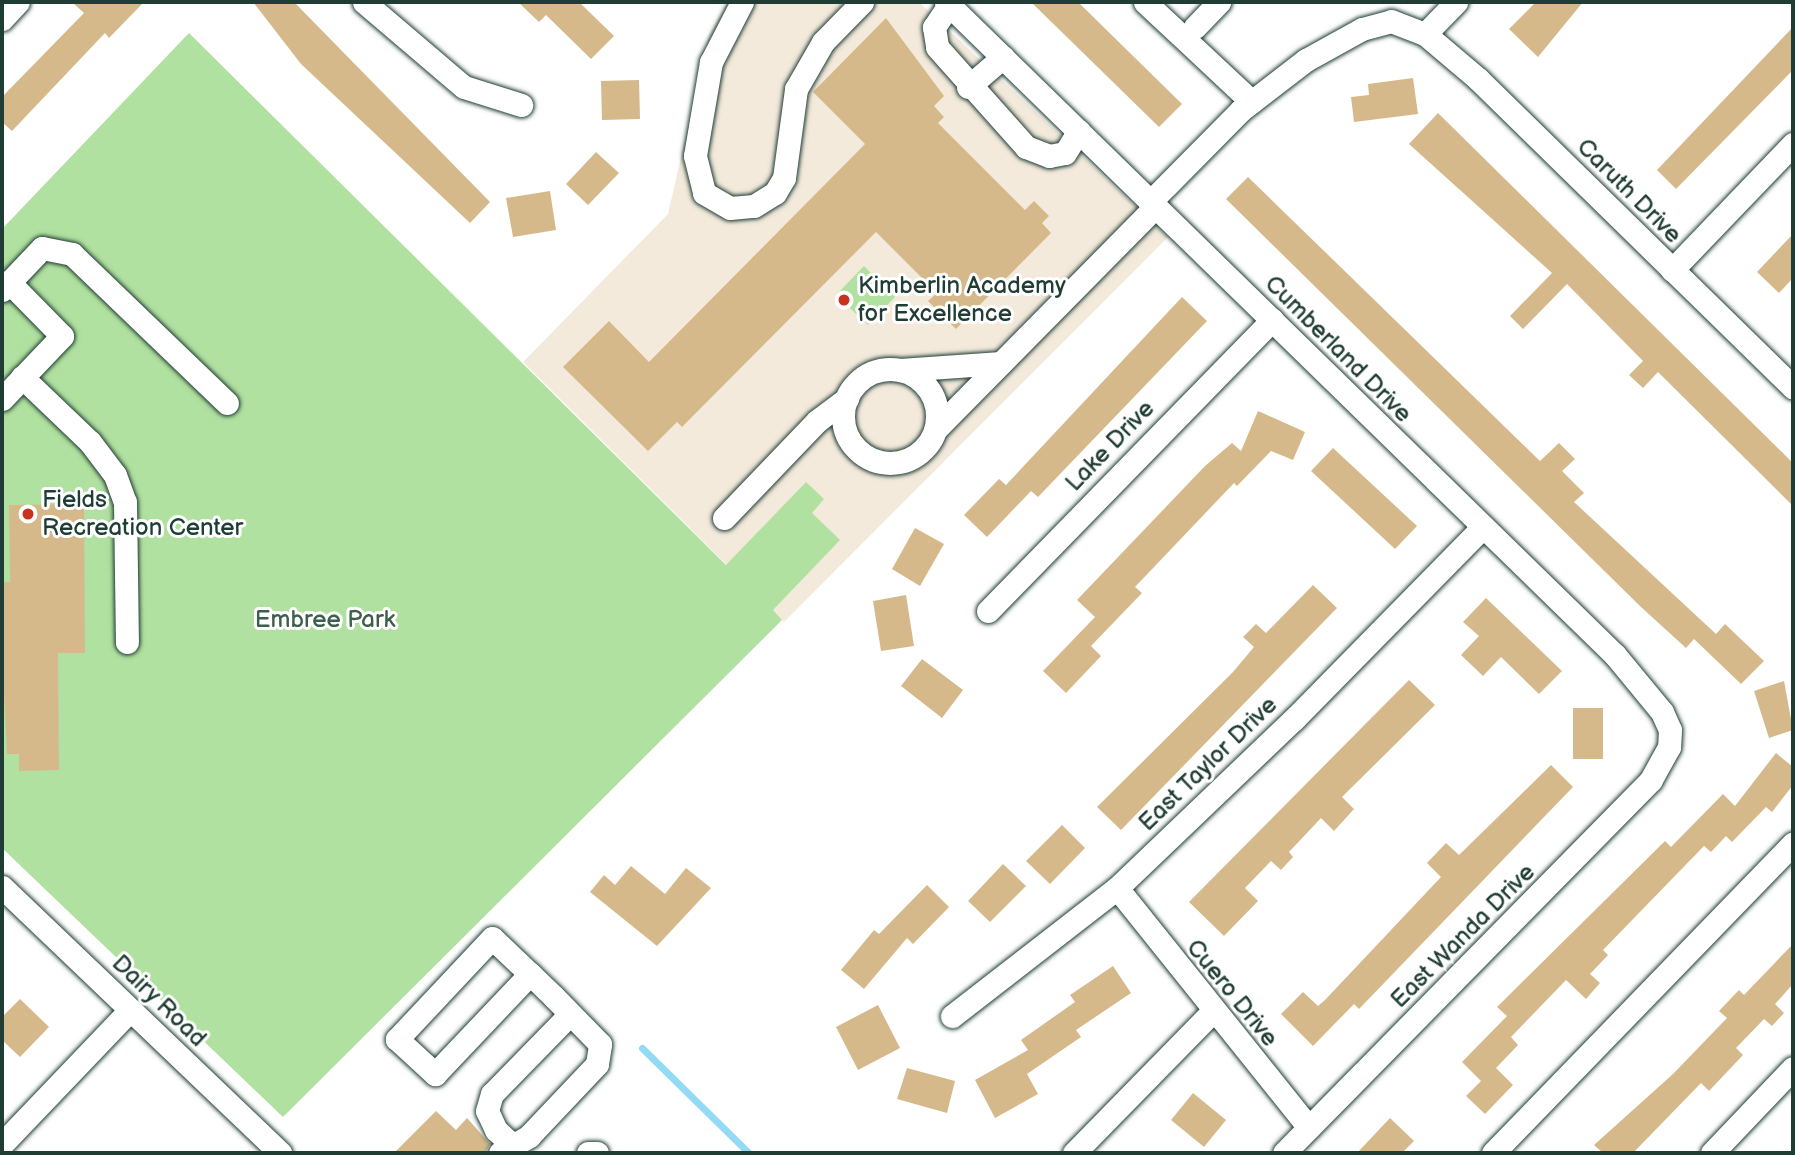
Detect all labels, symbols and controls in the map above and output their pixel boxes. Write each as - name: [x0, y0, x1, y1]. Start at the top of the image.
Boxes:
- street label: Caruth Drive: [1571, 133, 1687, 249]
- street label: Cumberland Drive: [1259, 270, 1417, 428]
- place label: Kimberlin Academy for Excellence: [858, 272, 1066, 328]
- marker: Kimberlin Academy for Excellence: [836, 292, 852, 308]
- street label: Lake Drive: [1060, 395, 1160, 497]
- place label: Fields Recreation Center: [42, 486, 243, 542]
- marker: Fields Recreation Center: [20, 506, 36, 522]
- park label: Embree Park: [255, 606, 395, 634]
- street label: East Taylor Drive: [1133, 690, 1283, 838]
- street label: East Wanda Drive: [1385, 858, 1541, 1014]
- street label: Cuero Drive: [1180, 934, 1284, 1052]
- street label: Dairy Road: [105, 948, 213, 1054]

